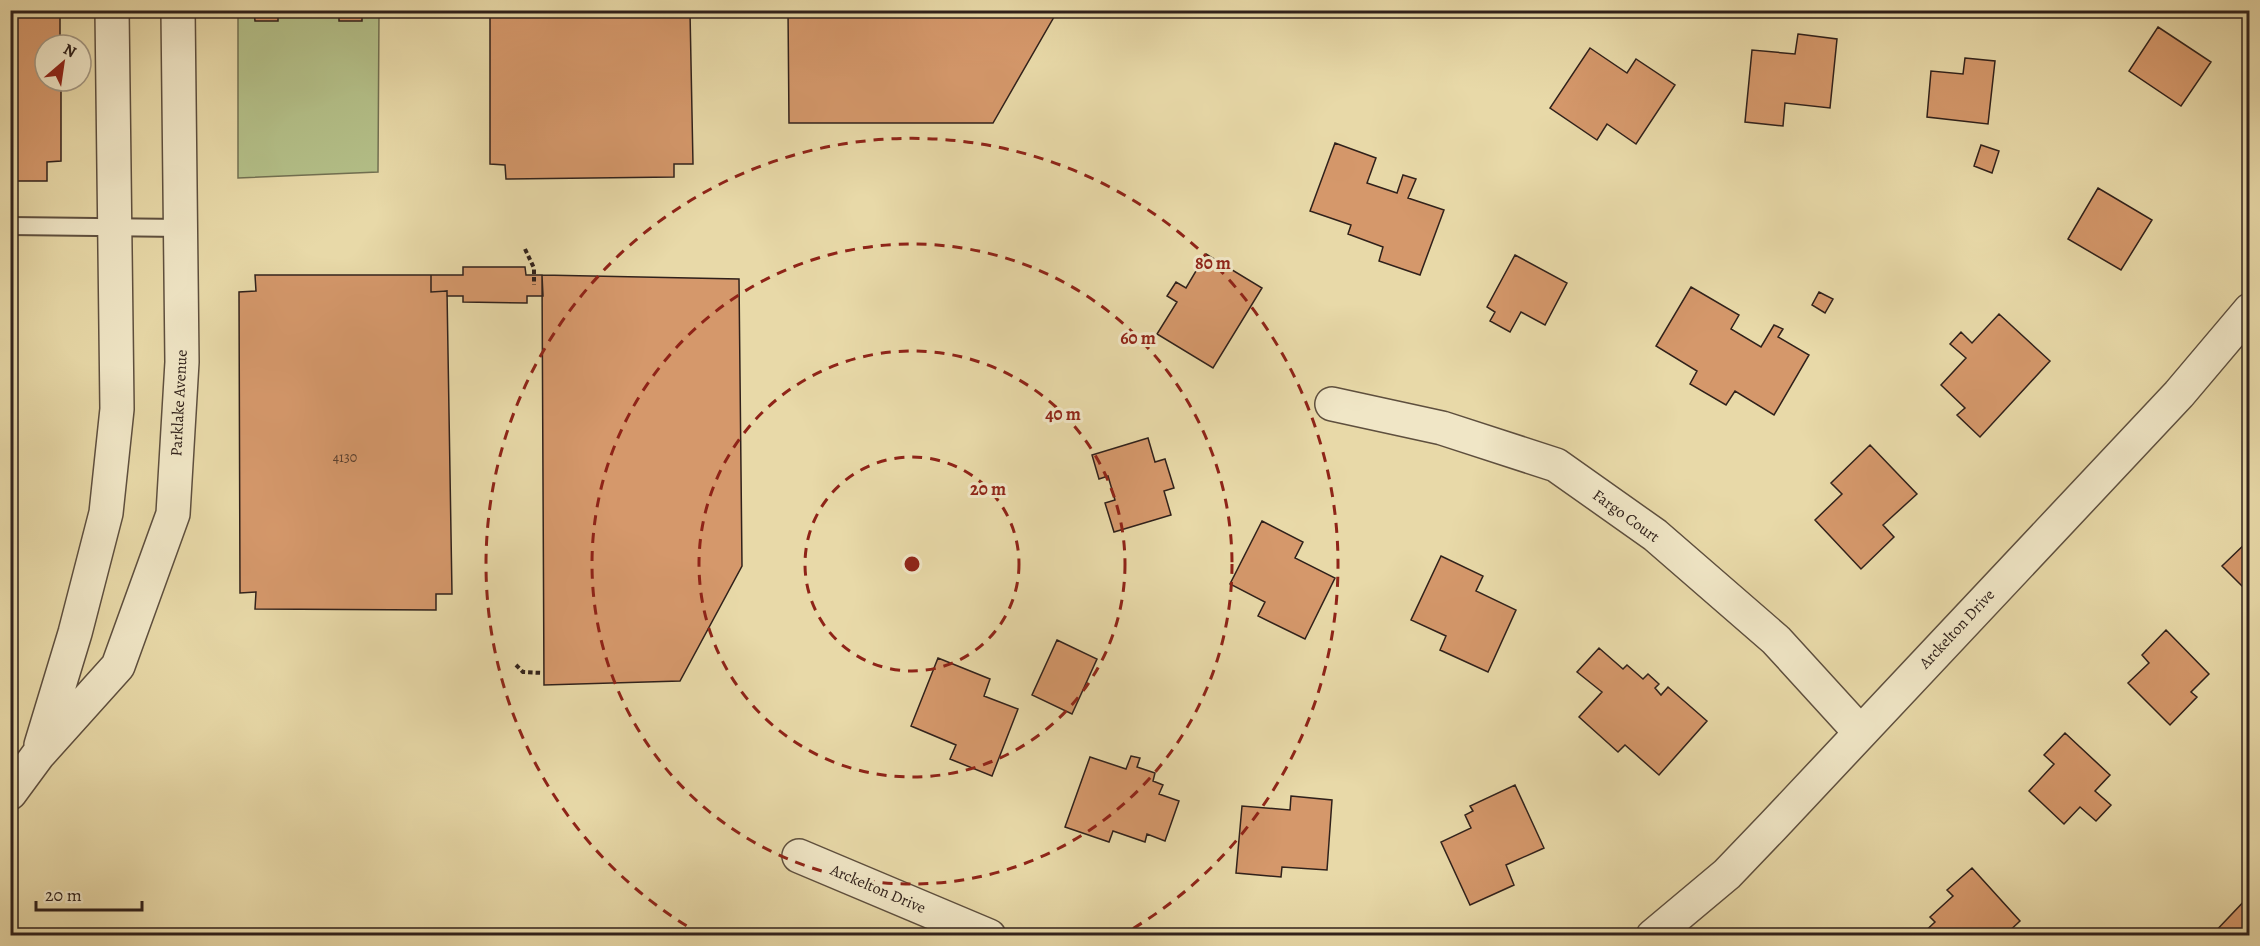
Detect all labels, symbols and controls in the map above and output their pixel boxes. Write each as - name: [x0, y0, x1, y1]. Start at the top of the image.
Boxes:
- north arrow: [33, 33, 93, 93]
- text: N: [59, 38, 81, 63]
- text: 80 m: [1195, 251, 1231, 275]
- text: 60 m: [1120, 326, 1156, 350]
- street label: Parklake Avenue: [165, 349, 193, 457]
- text: 40 m: [1045, 402, 1081, 426]
- house number: 4130: [333, 448, 357, 467]
- text: 20 m: [970, 477, 1006, 501]
- street label: Fargo Court: [1588, 484, 1664, 548]
- centre of rings: [902, 554, 922, 574]
- street label: Arckelton Drive: [1914, 584, 2000, 674]
- street label: Arckelton Drive: [826, 859, 929, 919]
- scale bar: [36, 874, 142, 912]
- text: 20 m: [45, 883, 82, 907]

